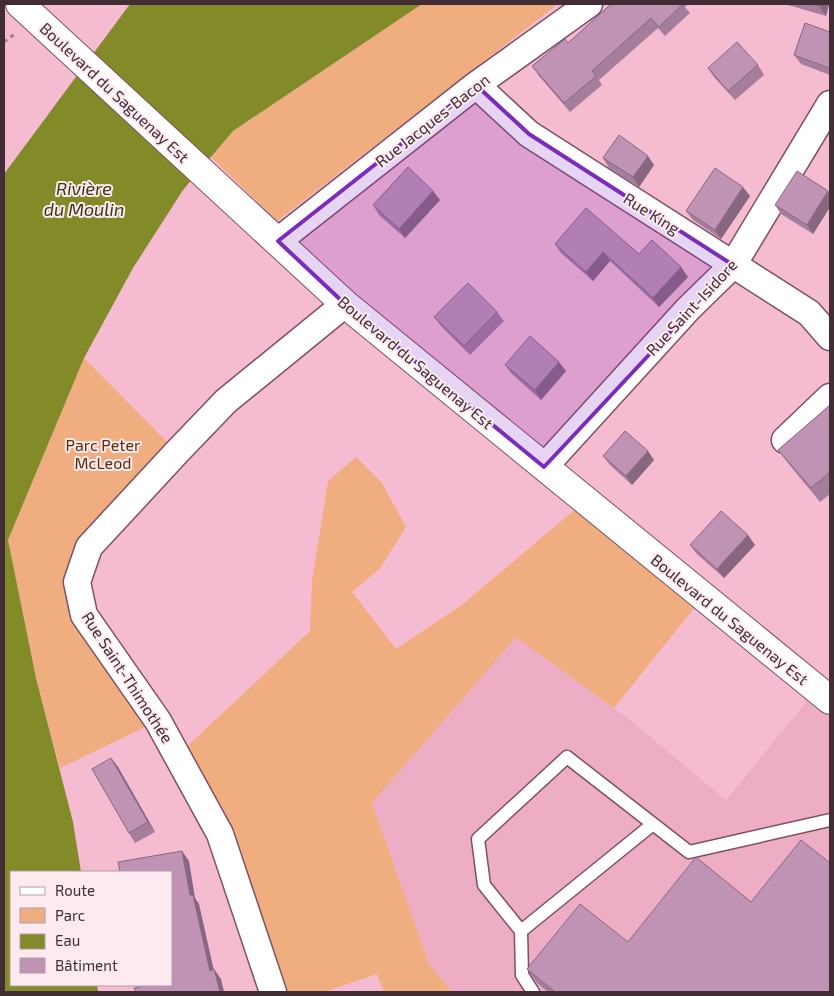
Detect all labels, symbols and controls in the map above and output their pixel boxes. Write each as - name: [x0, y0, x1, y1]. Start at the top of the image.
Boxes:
- street label: Boulevard du Saguenay Est: [37, 18, 193, 166]
- street label: Rue Jacques-Bacon: [371, 70, 493, 170]
- water label: Rivière du Moulin: [44, 177, 124, 220]
- street label: Rue King: [620, 188, 684, 238]
- street label: Rue Saint-Isidore: [642, 255, 740, 359]
- street label: Boulevard du Saguenay Est: [335, 291, 497, 433]
- park label: Parc Peter McLeod: [66, 435, 141, 472]
- street label: Boulevard du Saguenay Est: [648, 550, 812, 688]
- street label: Rue Saint-Thimothée: [78, 608, 178, 746]
- legend: [10, 871, 172, 986]
- text: Route: [55, 881, 95, 899]
- text: Parc: [55, 906, 85, 924]
- text: Eau: [55, 931, 80, 949]
- text: Bâtiment: [55, 956, 118, 974]

